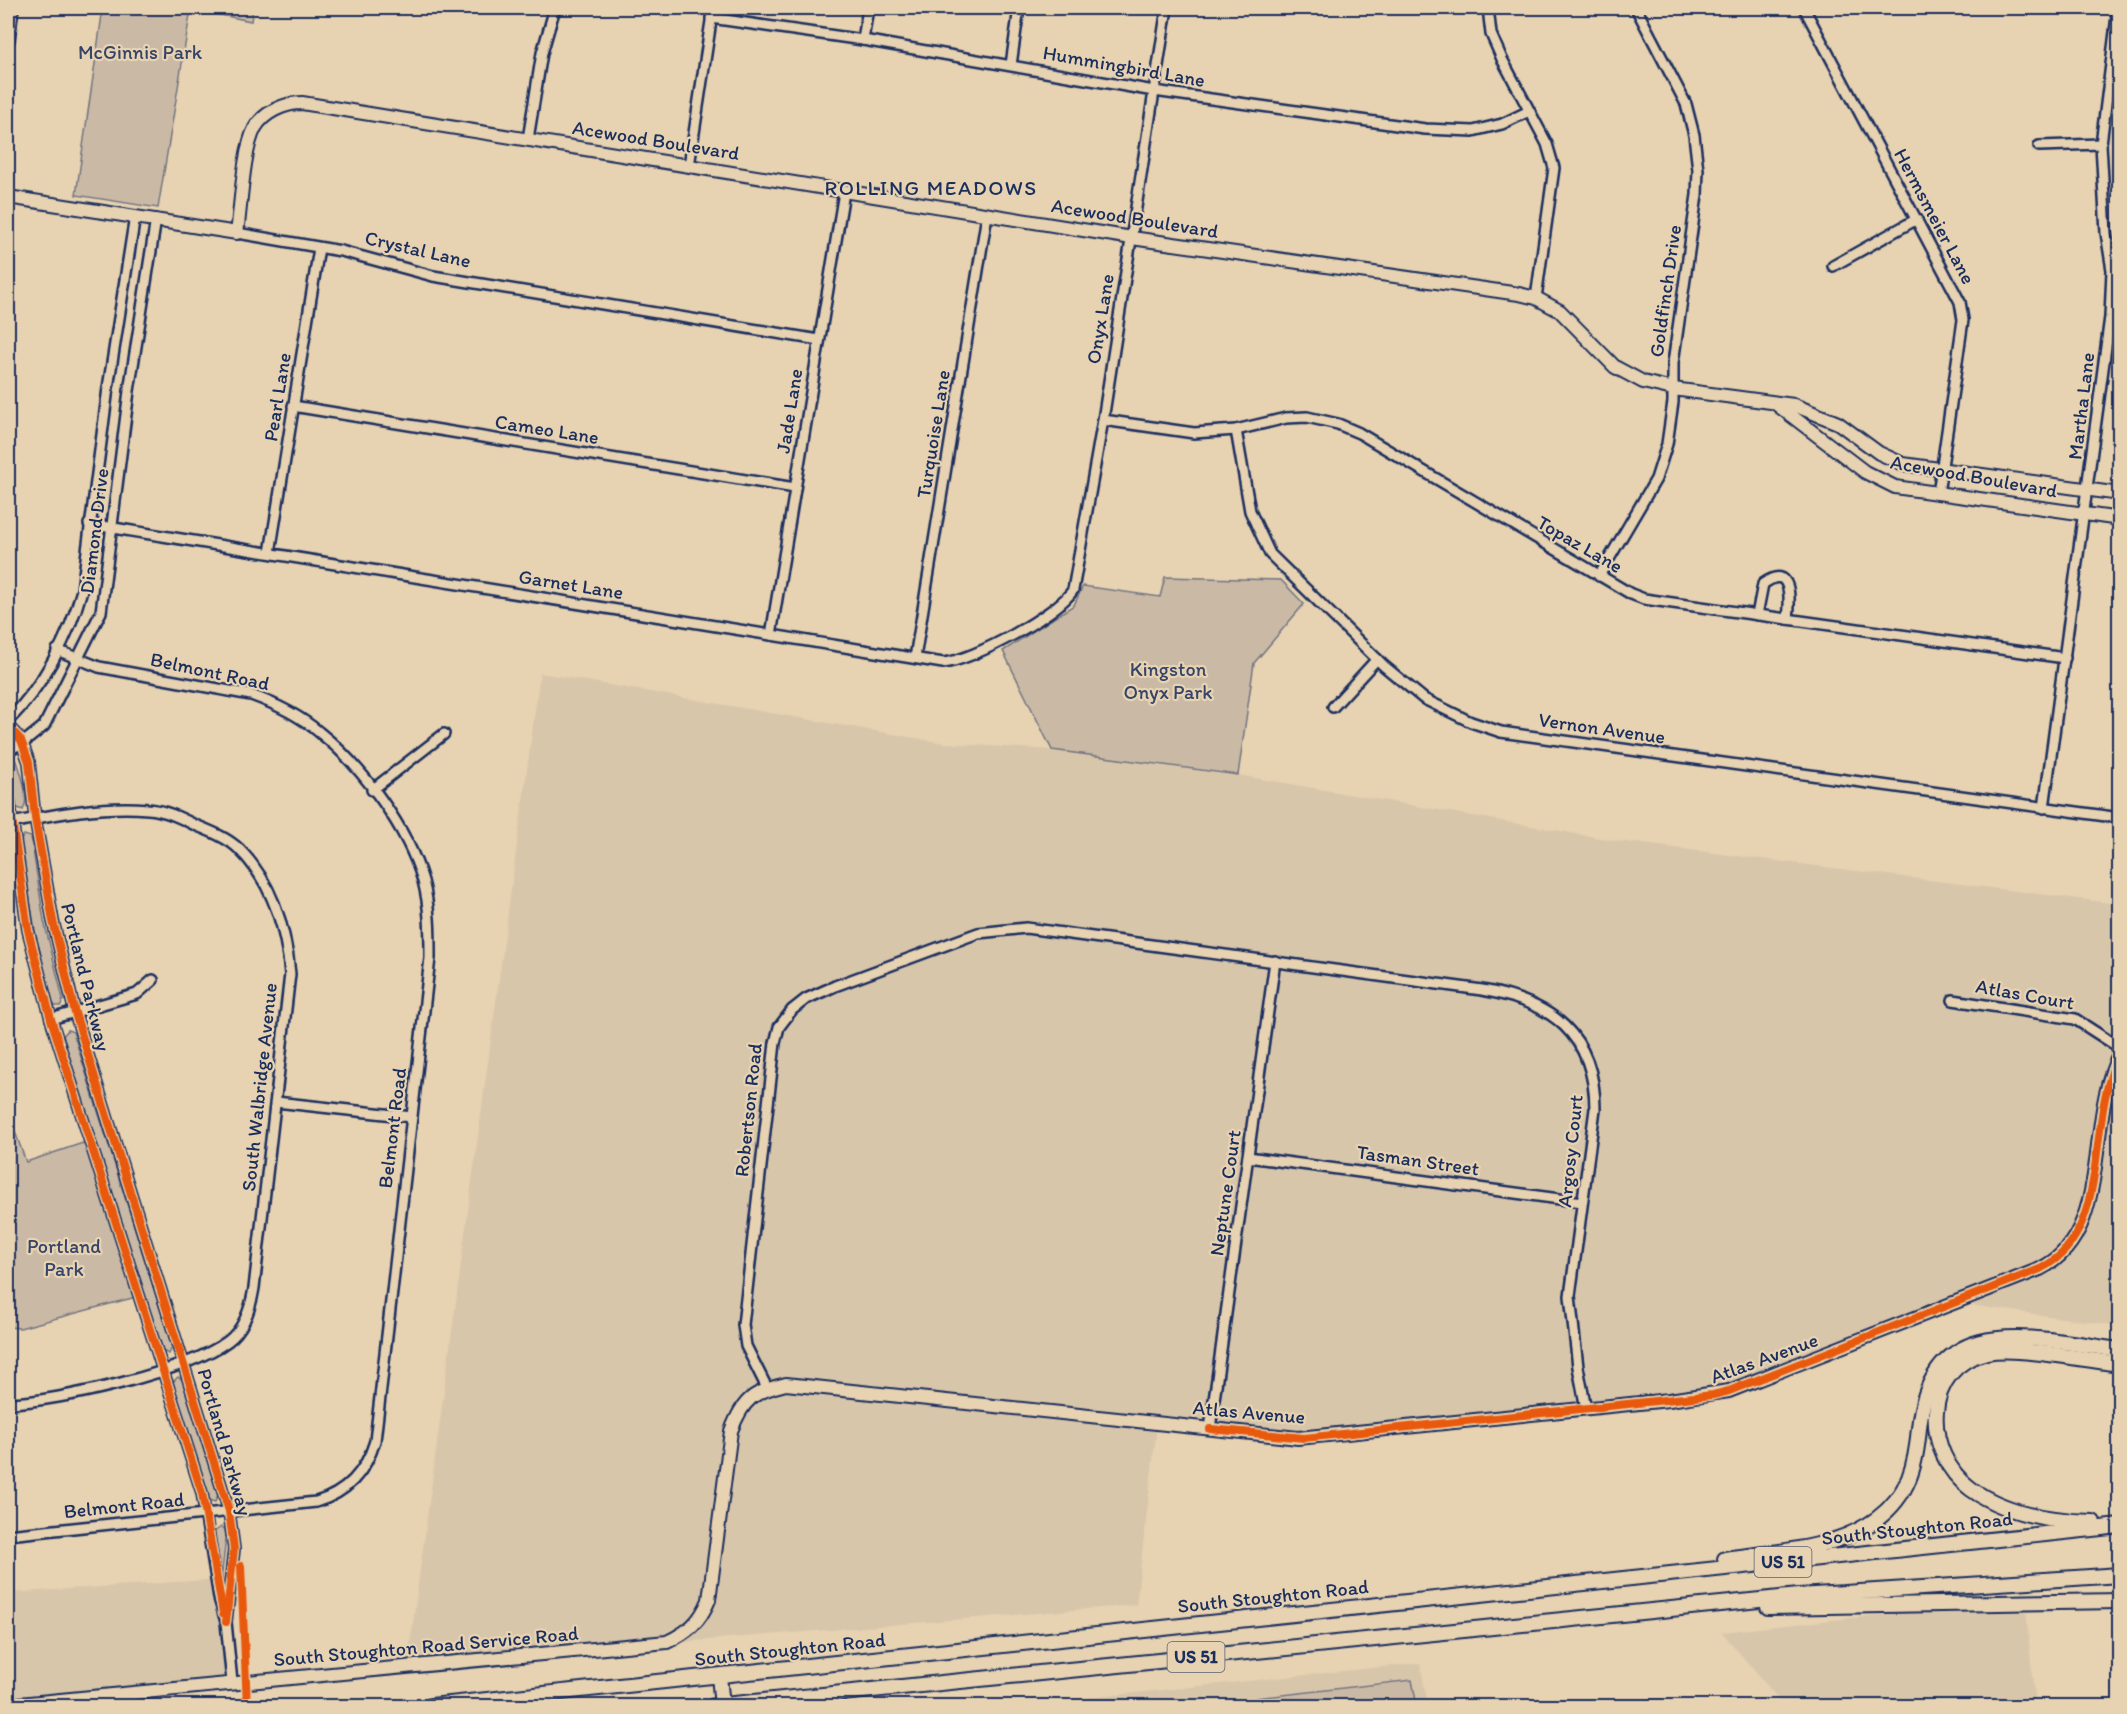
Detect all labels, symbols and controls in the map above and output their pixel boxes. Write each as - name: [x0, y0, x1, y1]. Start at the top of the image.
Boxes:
- park label: McGinnis Park: [78, 40, 203, 64]
- street label: Hummingbird Lane: [1041, 40, 1207, 92]
- street label: Acewood Boulevard: [571, 115, 741, 165]
- street label: Hermsmeier Lane: [1889, 144, 1981, 288]
- district label: ROLLING MEADOWS: [824, 175, 1038, 200]
- street label: Acewood Boulevard: [1050, 193, 1220, 243]
- street label: Goldfinch Drive: [1644, 223, 1686, 359]
- street label: Crystal Lane: [363, 225, 473, 273]
- street label: Onyx Lane: [1081, 272, 1119, 366]
- street label: Pearl Lane: [258, 351, 296, 443]
- street label: Martha Lane: [2063, 351, 2099, 461]
- street label: Jade Lane: [770, 367, 808, 455]
- street label: Turquoise Lane: [911, 368, 955, 500]
- street label: Cameo Lane: [493, 409, 601, 449]
- street label: Acewood Boulevard: [1889, 450, 2059, 502]
- street label: Diamond Drive: [74, 467, 114, 595]
- street label: Topaz Lane: [1533, 510, 1627, 578]
- street label: Garnet Lane: [517, 564, 625, 604]
- street label: Belmont Road: [148, 647, 272, 695]
- park label: Kingston Onyx Park: [1124, 657, 1212, 704]
- street label: Vernon Avenue: [1537, 707, 1667, 749]
- street label: Portland Parkway: [56, 900, 116, 1054]
- street label: Atlas Court: [1974, 974, 2077, 1015]
- street label: South Walbridge Avenue: [236, 982, 282, 1192]
- street label: Robertson Road: [729, 1042, 767, 1178]
- street label: Belmont Road: [373, 1066, 411, 1190]
- street label: Argosy Court: [1552, 1093, 1588, 1209]
- street label: Neptune Court: [1204, 1128, 1246, 1258]
- street label: Tasman Street: [1355, 1140, 1481, 1180]
- park label: Portland Park: [27, 1234, 101, 1281]
- street label: Atlas Avenue: [1707, 1327, 1821, 1389]
- street label: Portland Parkway: [193, 1366, 258, 1519]
- street label: Atlas Avenue: [1192, 1395, 1306, 1429]
- street label: Belmont Road: [63, 1487, 186, 1523]
- street label: South Stoughton Road: [1820, 1506, 2014, 1550]
- road number: US 51: [1754, 1547, 1812, 1577]
- street label: South Stoughton Road: [1176, 1574, 1370, 1618]
- street label: South Stoughton Road Service Road: [272, 1621, 580, 1671]
- street label: South Stoughton Road: [693, 1627, 887, 1671]
- road number: US 51: [1168, 1642, 1224, 1672]

